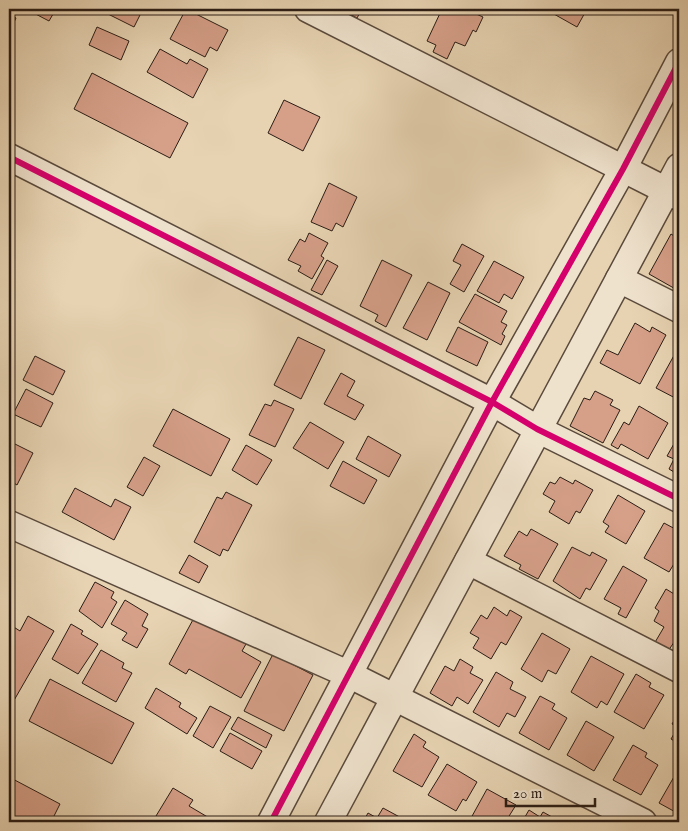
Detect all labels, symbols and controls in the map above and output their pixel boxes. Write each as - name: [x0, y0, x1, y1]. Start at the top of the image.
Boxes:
- scale bar: [506, 776, 594, 808]
- text: 20 m: [513, 784, 543, 803]

